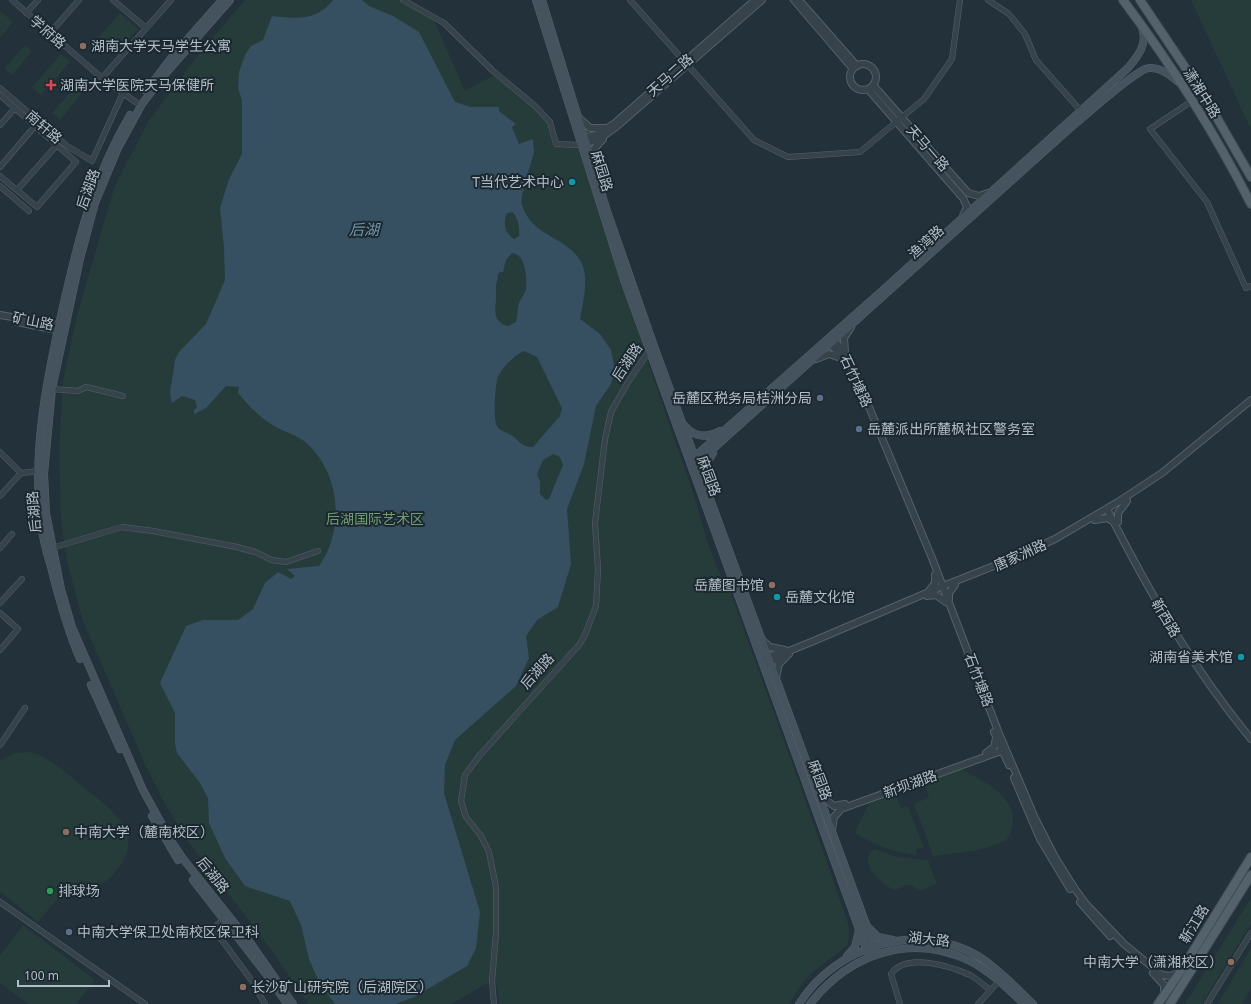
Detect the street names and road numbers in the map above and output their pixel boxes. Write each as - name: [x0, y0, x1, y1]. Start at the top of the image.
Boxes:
- street label: 学府路: [26, 11, 70, 53]
- street label: 天马二路: [642, 49, 697, 100]
- street label: 潇湘中路: [1180, 64, 1225, 122]
- street label: 南轩路: [22, 106, 66, 148]
- street label: 天马一路: [903, 120, 954, 175]
- street label: 麻园路: [587, 148, 618, 194]
- street label: 后湖路: [71, 166, 104, 212]
- street label: 渔湾路: [904, 221, 948, 263]
- street label: 矿山路: [11, 307, 56, 334]
- street label: 后湖路: [607, 339, 646, 384]
- street label: 石竹塘路: [836, 351, 877, 410]
- street label: 麻园路: [693, 453, 726, 499]
- street label: 后湖路: [22, 490, 45, 534]
- street label: 唐家洲路: [990, 534, 1049, 575]
- street label: 靳西路: [1147, 595, 1185, 641]
- street label: 后湖路: [516, 649, 558, 693]
- street label: 石竹塘路: [961, 650, 998, 709]
- street label: 麻园路: [804, 757, 837, 803]
- street label: 新坝湖路: [880, 765, 939, 802]
- street label: 后湖路: [193, 852, 234, 897]
- street label: 靳江路: [1175, 901, 1213, 947]
- street label: 湖大路: [907, 927, 951, 950]

